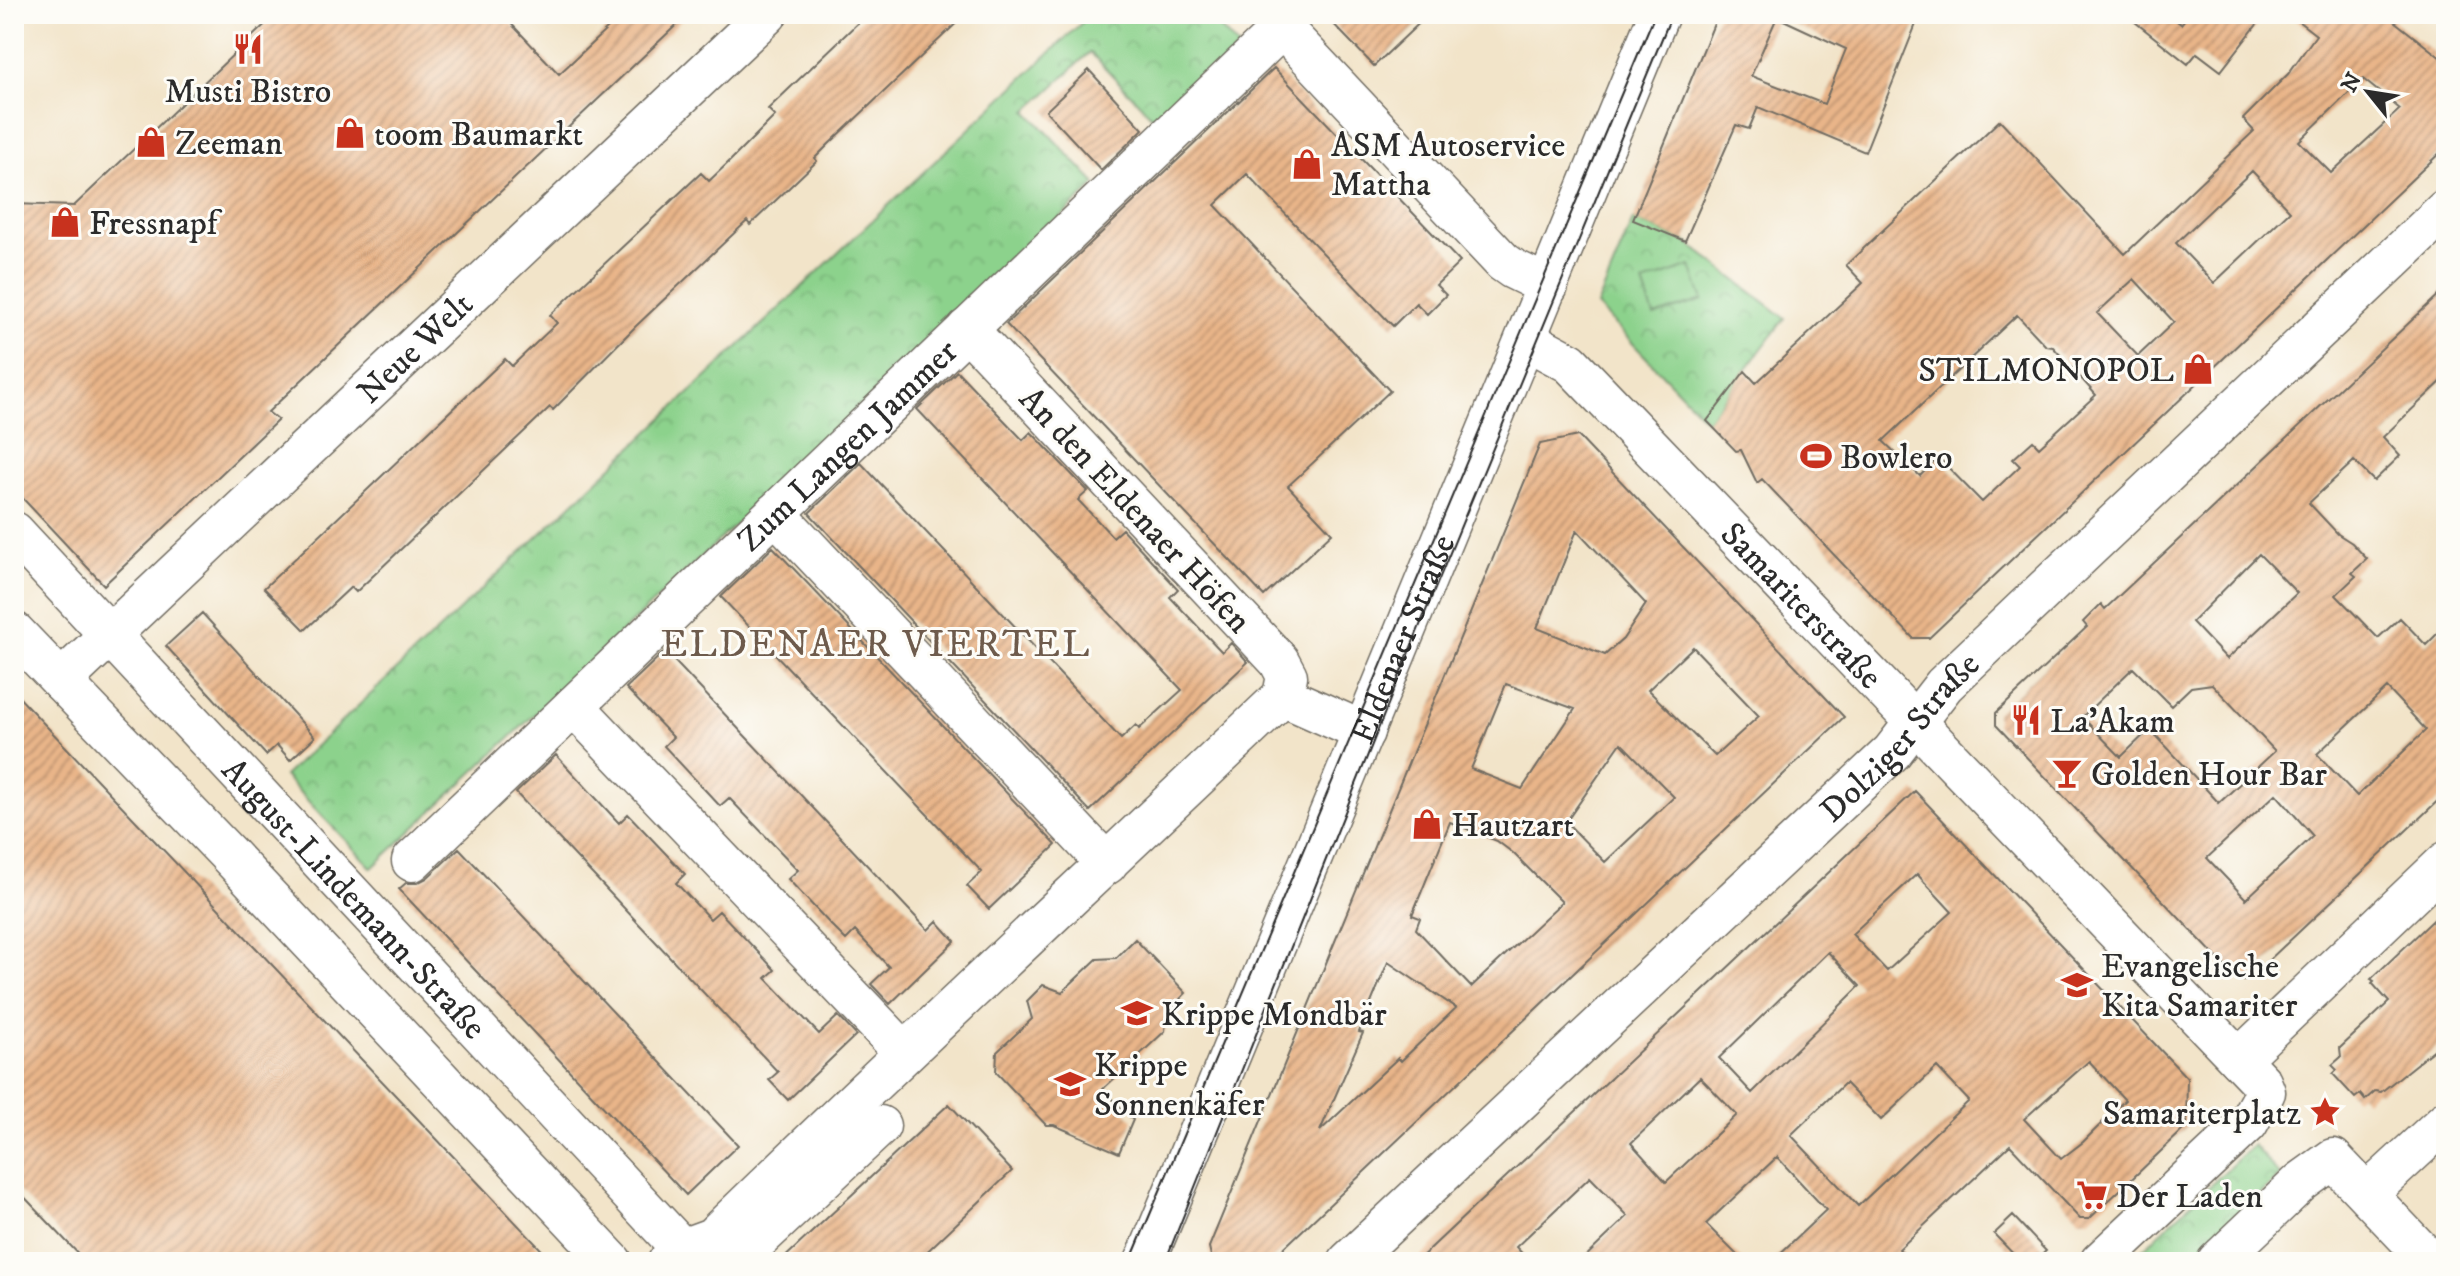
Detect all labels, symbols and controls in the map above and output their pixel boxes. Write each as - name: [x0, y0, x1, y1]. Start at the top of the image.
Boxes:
- restaurant icon: Musti Bistro: [231, 32, 265, 66]
- north arrow: [2328, 52, 2408, 132]
- text: N: [2336, 68, 2368, 97]
- place label: Musti Bistro: [165, 71, 331, 113]
- place label: toom Baumarkt: [374, 114, 583, 156]
- shop icon: toom Baumarkt: [333, 116, 367, 150]
- place label: Zeeman: [175, 123, 283, 165]
- shop icon: Zeeman: [134, 125, 168, 159]
- place label: ASM Autoservice Mattha: [1331, 125, 1565, 206]
- shop icon: ASM Autoservice Mattha: [1290, 147, 1324, 181]
- place label: Fressnapf: [89, 203, 223, 245]
- shop icon: Fressnapf: [48, 205, 82, 239]
- street label: Neue Welt: [349, 284, 482, 413]
- street label: Zum Langen Jammer: [729, 331, 967, 561]
- place label: STILMONOPOL: [1918, 350, 2174, 392]
- shop icon: STILMONOPOL: [2181, 352, 2215, 386]
- street label: An den Eldenaer Höfen: [1010, 379, 1260, 642]
- place label: Bowlero: [1840, 437, 1953, 479]
- sports icon: Bowlero: [1799, 439, 1833, 473]
- street label: Samariterstraße: [1711, 514, 1891, 698]
- street label: Eldenaer Straße: [1342, 529, 1465, 750]
- district label: ELDENAER VIERTEL: [661, 621, 1091, 669]
- street label: Dolziger Straße: [1812, 644, 1989, 832]
- place label: La'Akam: [2050, 701, 2175, 743]
- restaurant icon: La'Akam: [2009, 703, 2043, 737]
- street label: August-Lindemann-Straße: [212, 750, 494, 1048]
- place label: Golden Hour Bar: [2091, 754, 2327, 796]
- bar icon: Golden Hour Bar: [2050, 756, 2084, 790]
- place label: Hautzart: [1451, 805, 1574, 847]
- shop icon: Hautzart: [1410, 807, 1444, 841]
- place label: Evangelische Kita Samariter: [2101, 946, 2298, 1027]
- school or university icon: Evangelische Kita Samariter: [2060, 968, 2094, 1002]
- place label: Krippe Mondbär: [1161, 994, 1387, 1036]
- school or university icon: Krippe Mondbär: [1120, 996, 1154, 1030]
- place label: Krippe Sonnenkäfer: [1094, 1045, 1265, 1126]
- school or university icon: Krippe Sonnenkäfer: [1053, 1067, 1087, 1101]
- place label: Samariterplatz: [2103, 1093, 2301, 1135]
- place icon: Samariterplatz: [2308, 1095, 2342, 1129]
- place label: Der Laden: [2116, 1176, 2263, 1218]
- supermarket icon: Der Laden: [2075, 1178, 2109, 1212]

